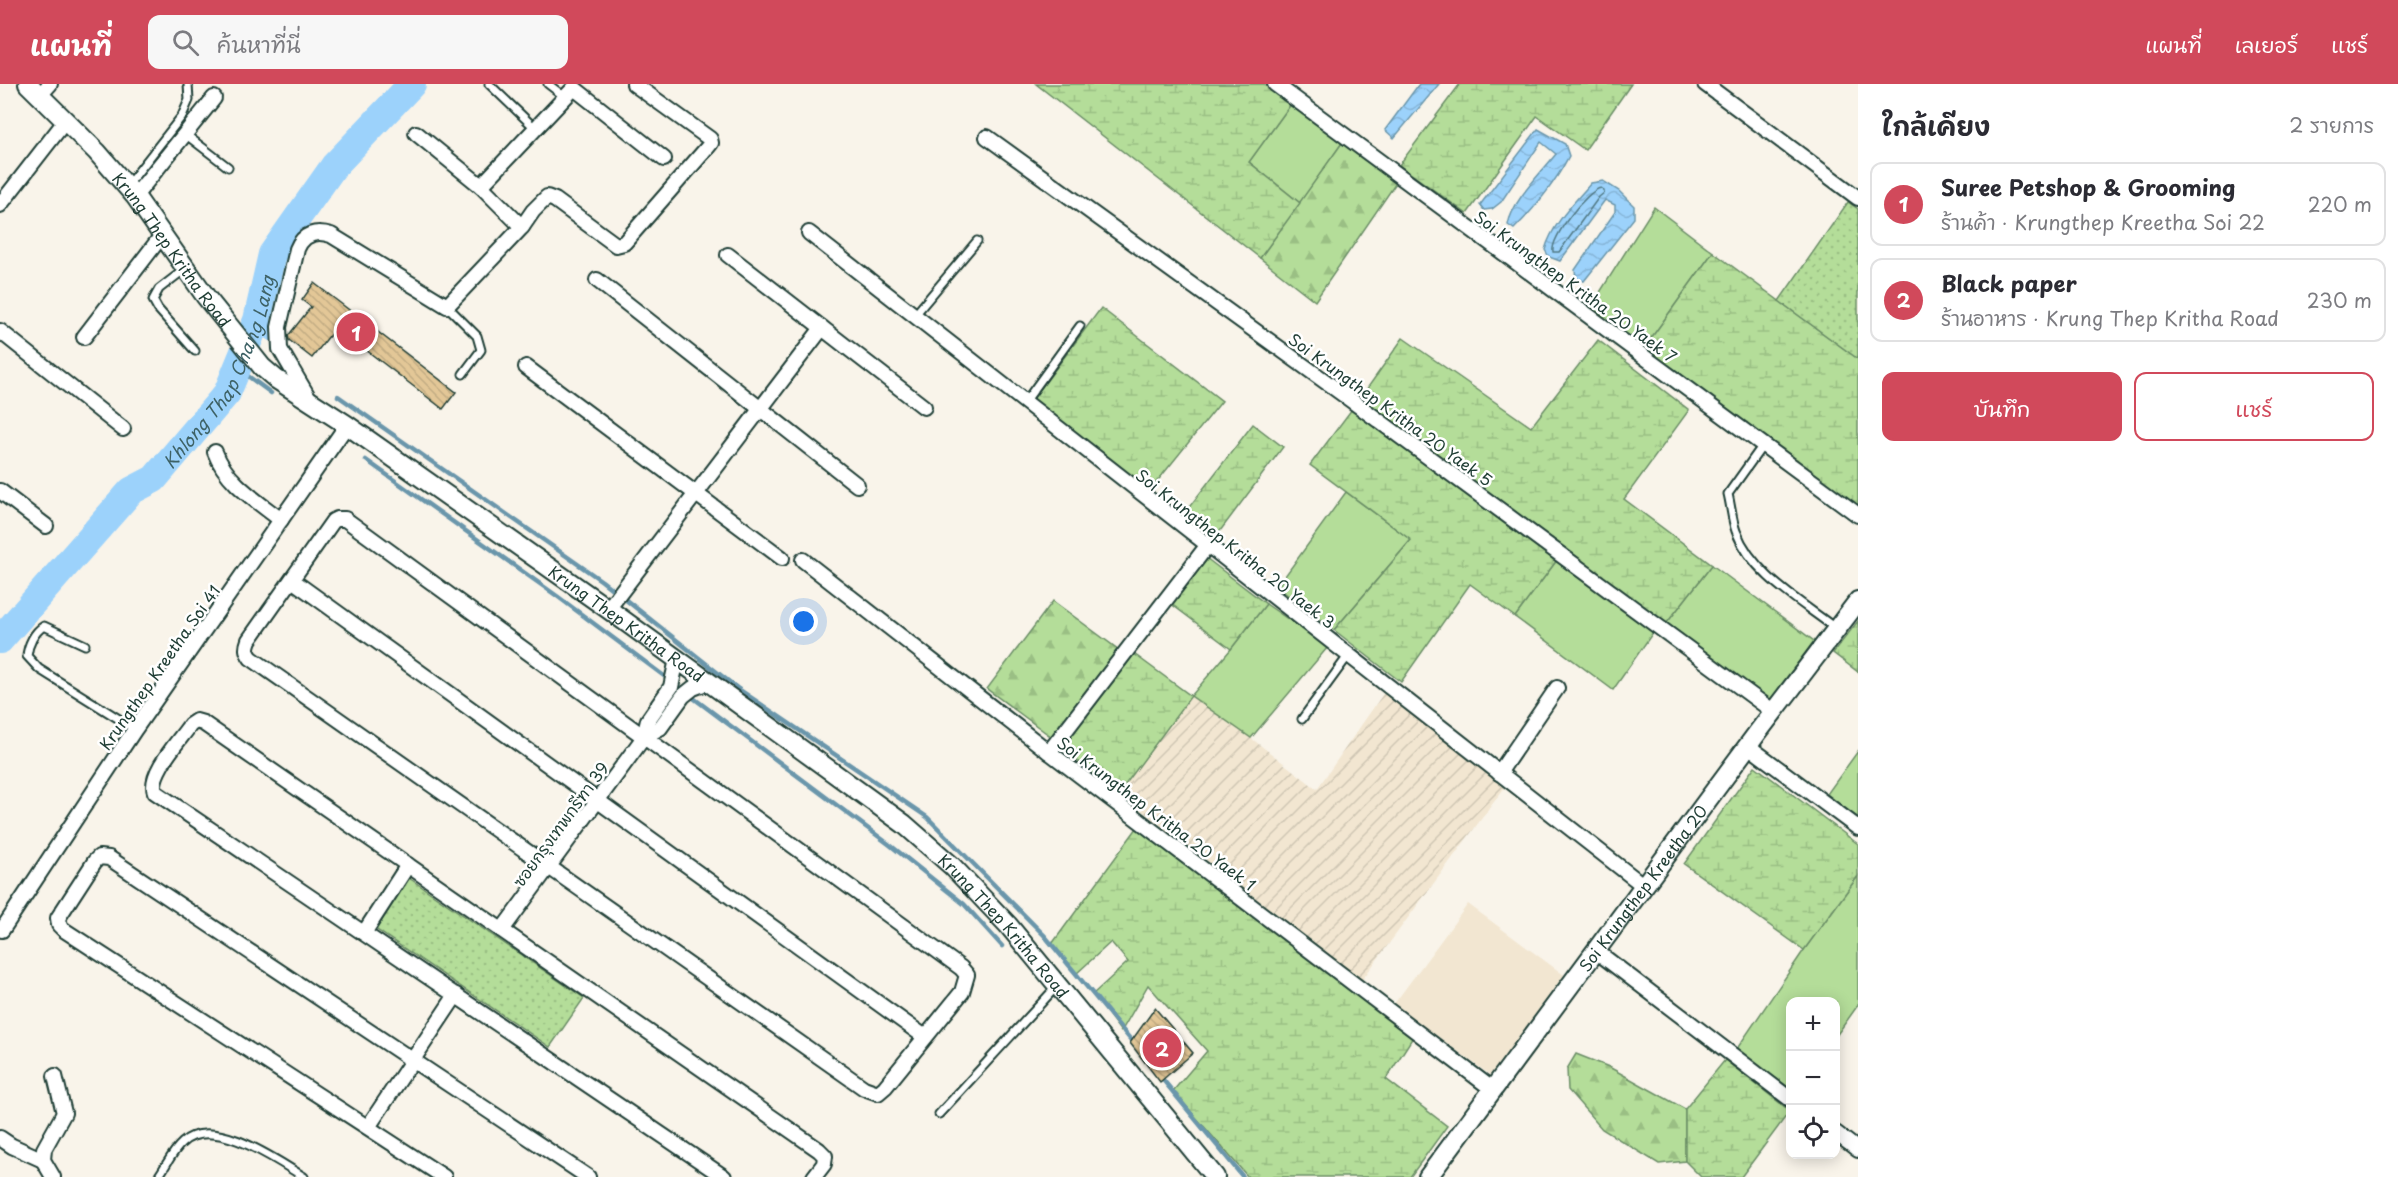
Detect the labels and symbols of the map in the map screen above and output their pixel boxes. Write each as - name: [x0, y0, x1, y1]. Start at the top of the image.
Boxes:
- street label: Krung Thep Kritha Road: [107, 167, 237, 332]
- street label: Soi Krungthep Kritha 20 Yaek 7: [1470, 204, 1682, 368]
- water label: Khlong Thap Chang Lang: [156, 271, 281, 474]
- pin: 1: [336, 310, 376, 354]
- street label: Soi Krungthep Kritha 20 Yaek 5: [1284, 327, 1498, 491]
- street label: Soi Krungthep Kritha 20 Yaek 3: [1131, 462, 1341, 634]
- street label: Krung Thep Kritha Road: [544, 559, 710, 687]
- street label: Krungthep Kreetha Soi 41: [93, 579, 225, 755]
- your location: [789, 607, 818, 636]
- street label: Soi Krungthep Kritha 20 Yaek 1: [1052, 730, 1262, 896]
- street label: ซอยกรุงเทพกรีฑา 39: [506, 757, 615, 893]
- street label: Soi Krungthep Kreetha 20: [1573, 799, 1712, 976]
- street label: Krung Thep Kritha Road: [933, 847, 1075, 1003]
- pin: 2: [1142, 1026, 1182, 1070]

